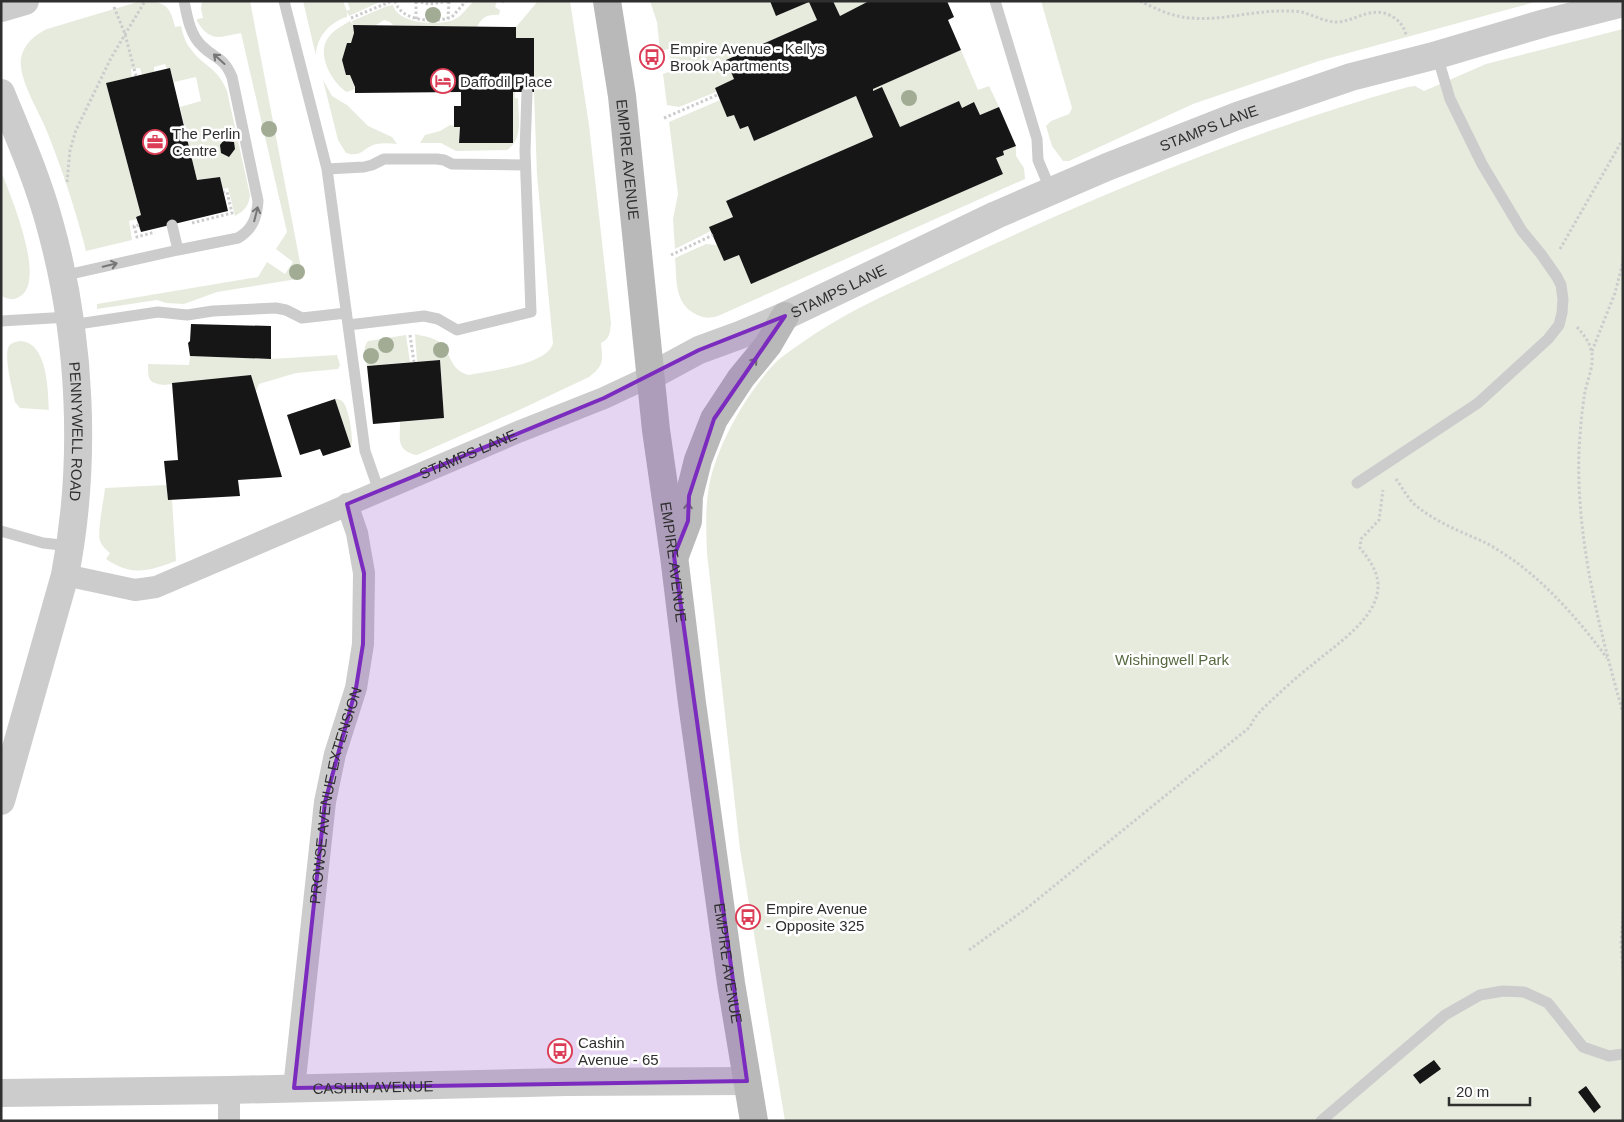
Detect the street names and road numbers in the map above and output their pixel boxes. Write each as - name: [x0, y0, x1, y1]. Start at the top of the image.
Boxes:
- street label: EMPIRE AVENUE: [614, 98, 643, 221]
- street label: STAMPS LANE: [1157, 101, 1260, 154]
- street label: STAMPS LANE: [788, 260, 889, 321]
- street label: PENNYWELL ROAD: [66, 361, 87, 502]
- street label: STAMPS LANE: [417, 425, 519, 482]
- street label: EMPIRE AVENUE: [658, 500, 691, 623]
- street label: PROWSE AVENUE EXTENSION: [306, 685, 364, 905]
- street label: EMPIRE AVENUE: [711, 902, 746, 1025]
- street label: CASHIN AVENUE: [312, 1077, 433, 1097]

